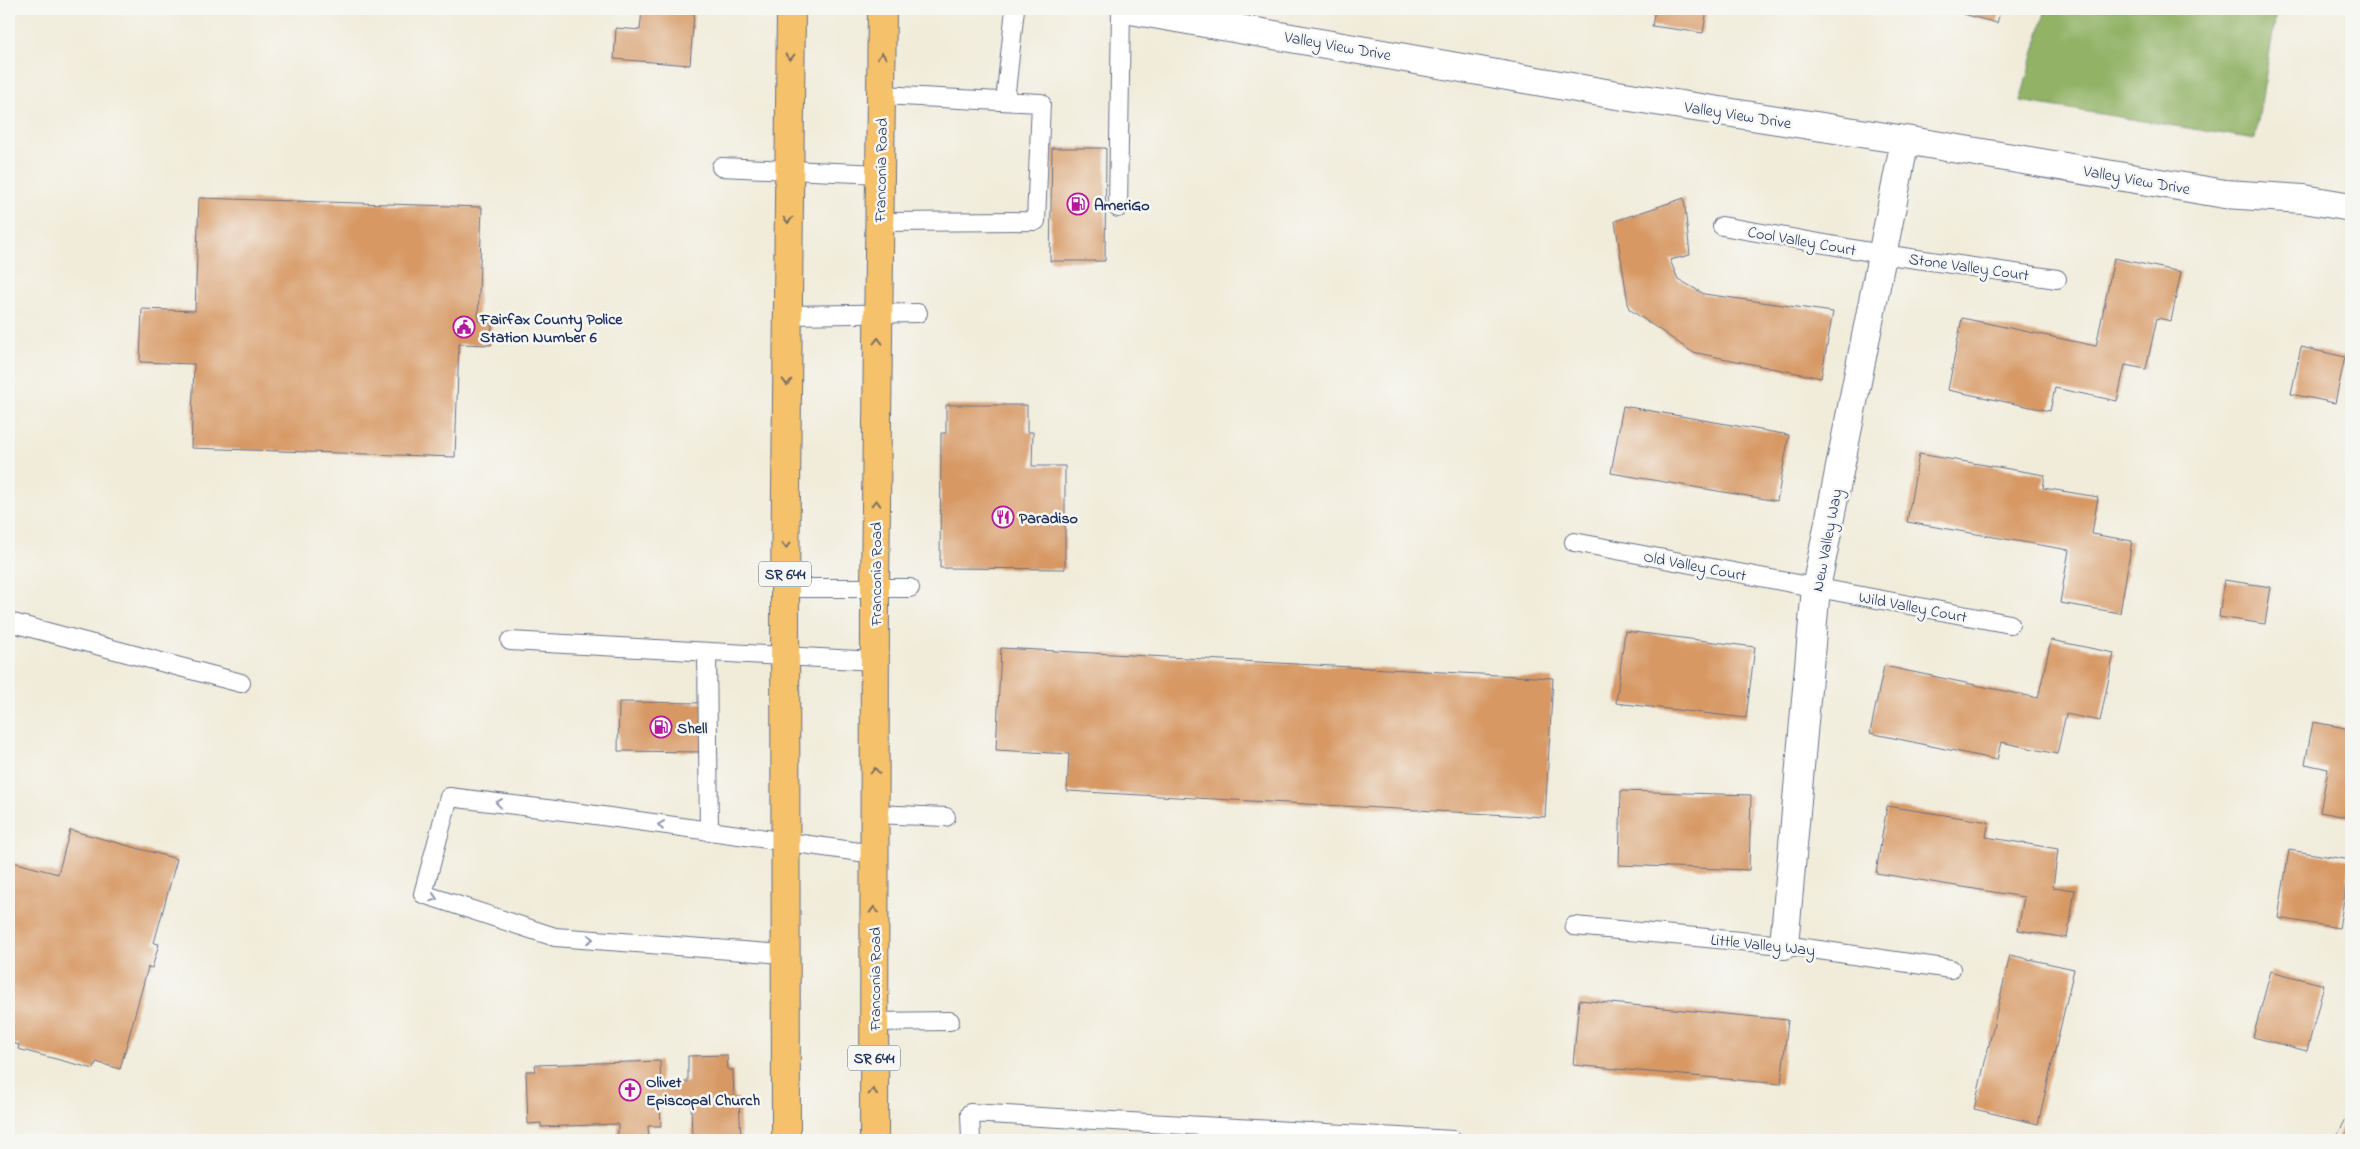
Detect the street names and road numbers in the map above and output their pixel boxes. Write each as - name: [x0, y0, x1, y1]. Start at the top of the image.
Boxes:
- street label: Valley View Drive: [1281, 26, 1394, 68]
- street label: Valley View Drive: [1682, 96, 1794, 136]
- street label: Franconia Road: [869, 118, 895, 223]
- street label: Valley View Drive: [2080, 160, 2193, 202]
- street label: Cool Valley Court: [1746, 221, 1858, 263]
- street label: Stone Valley Court: [1907, 248, 2031, 288]
- street label: New Valley Way: [1806, 487, 1850, 594]
- street label: Franconia Road: [865, 522, 889, 627]
- street label: Old Valley Court: [1641, 545, 1749, 589]
- road number: SR 644: [759, 562, 811, 586]
- street label: Wild Valley Court: [1856, 586, 1969, 630]
- street label: Franconia Road: [864, 927, 888, 1032]
- street label: Little Valley Way: [1709, 929, 1816, 963]
- road number: SR 644: [848, 1046, 900, 1070]

